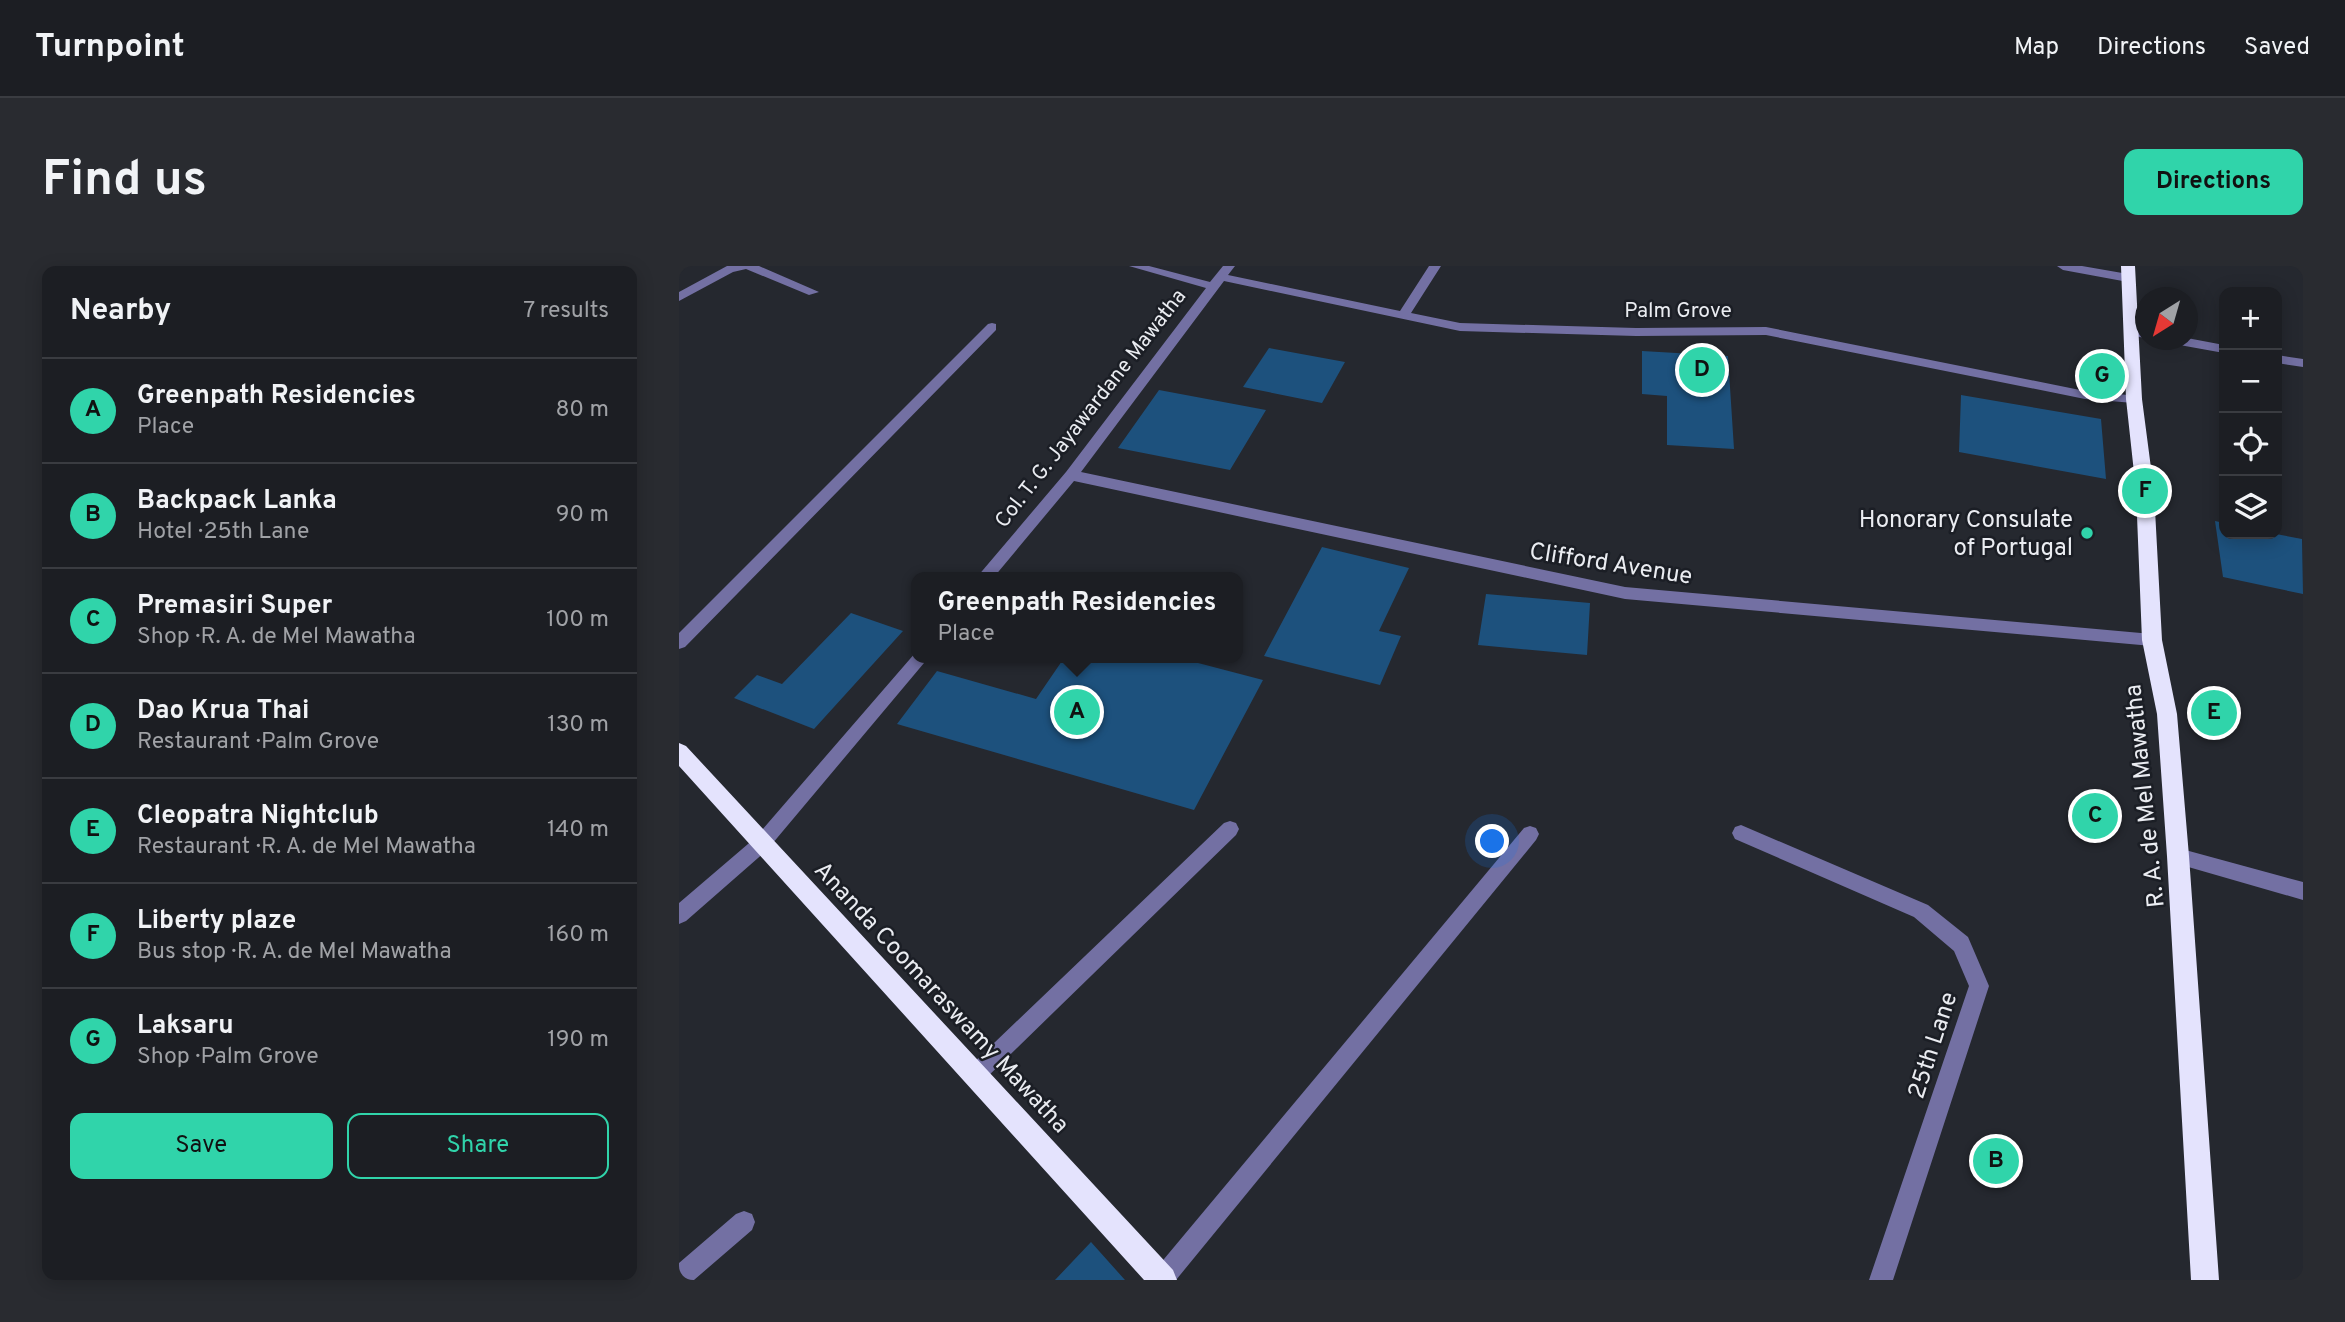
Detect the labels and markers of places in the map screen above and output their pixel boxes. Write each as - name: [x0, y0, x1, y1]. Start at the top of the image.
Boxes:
- pin: D: [1679, 344, 1725, 396]
- pin: G: [2079, 350, 2125, 402]
- pin: F: [2122, 465, 2168, 517]
- place label: Honorary Consulate of Portugal: [1859, 506, 2073, 564]
- marker: Honorary Consulate of Portugal: [2079, 525, 2095, 541]
- pin: A: [1054, 686, 1100, 738]
- pin: E: [2191, 687, 2237, 739]
- pin: C: [2072, 790, 2118, 842]
- pin: B: [1973, 1135, 2019, 1187]

